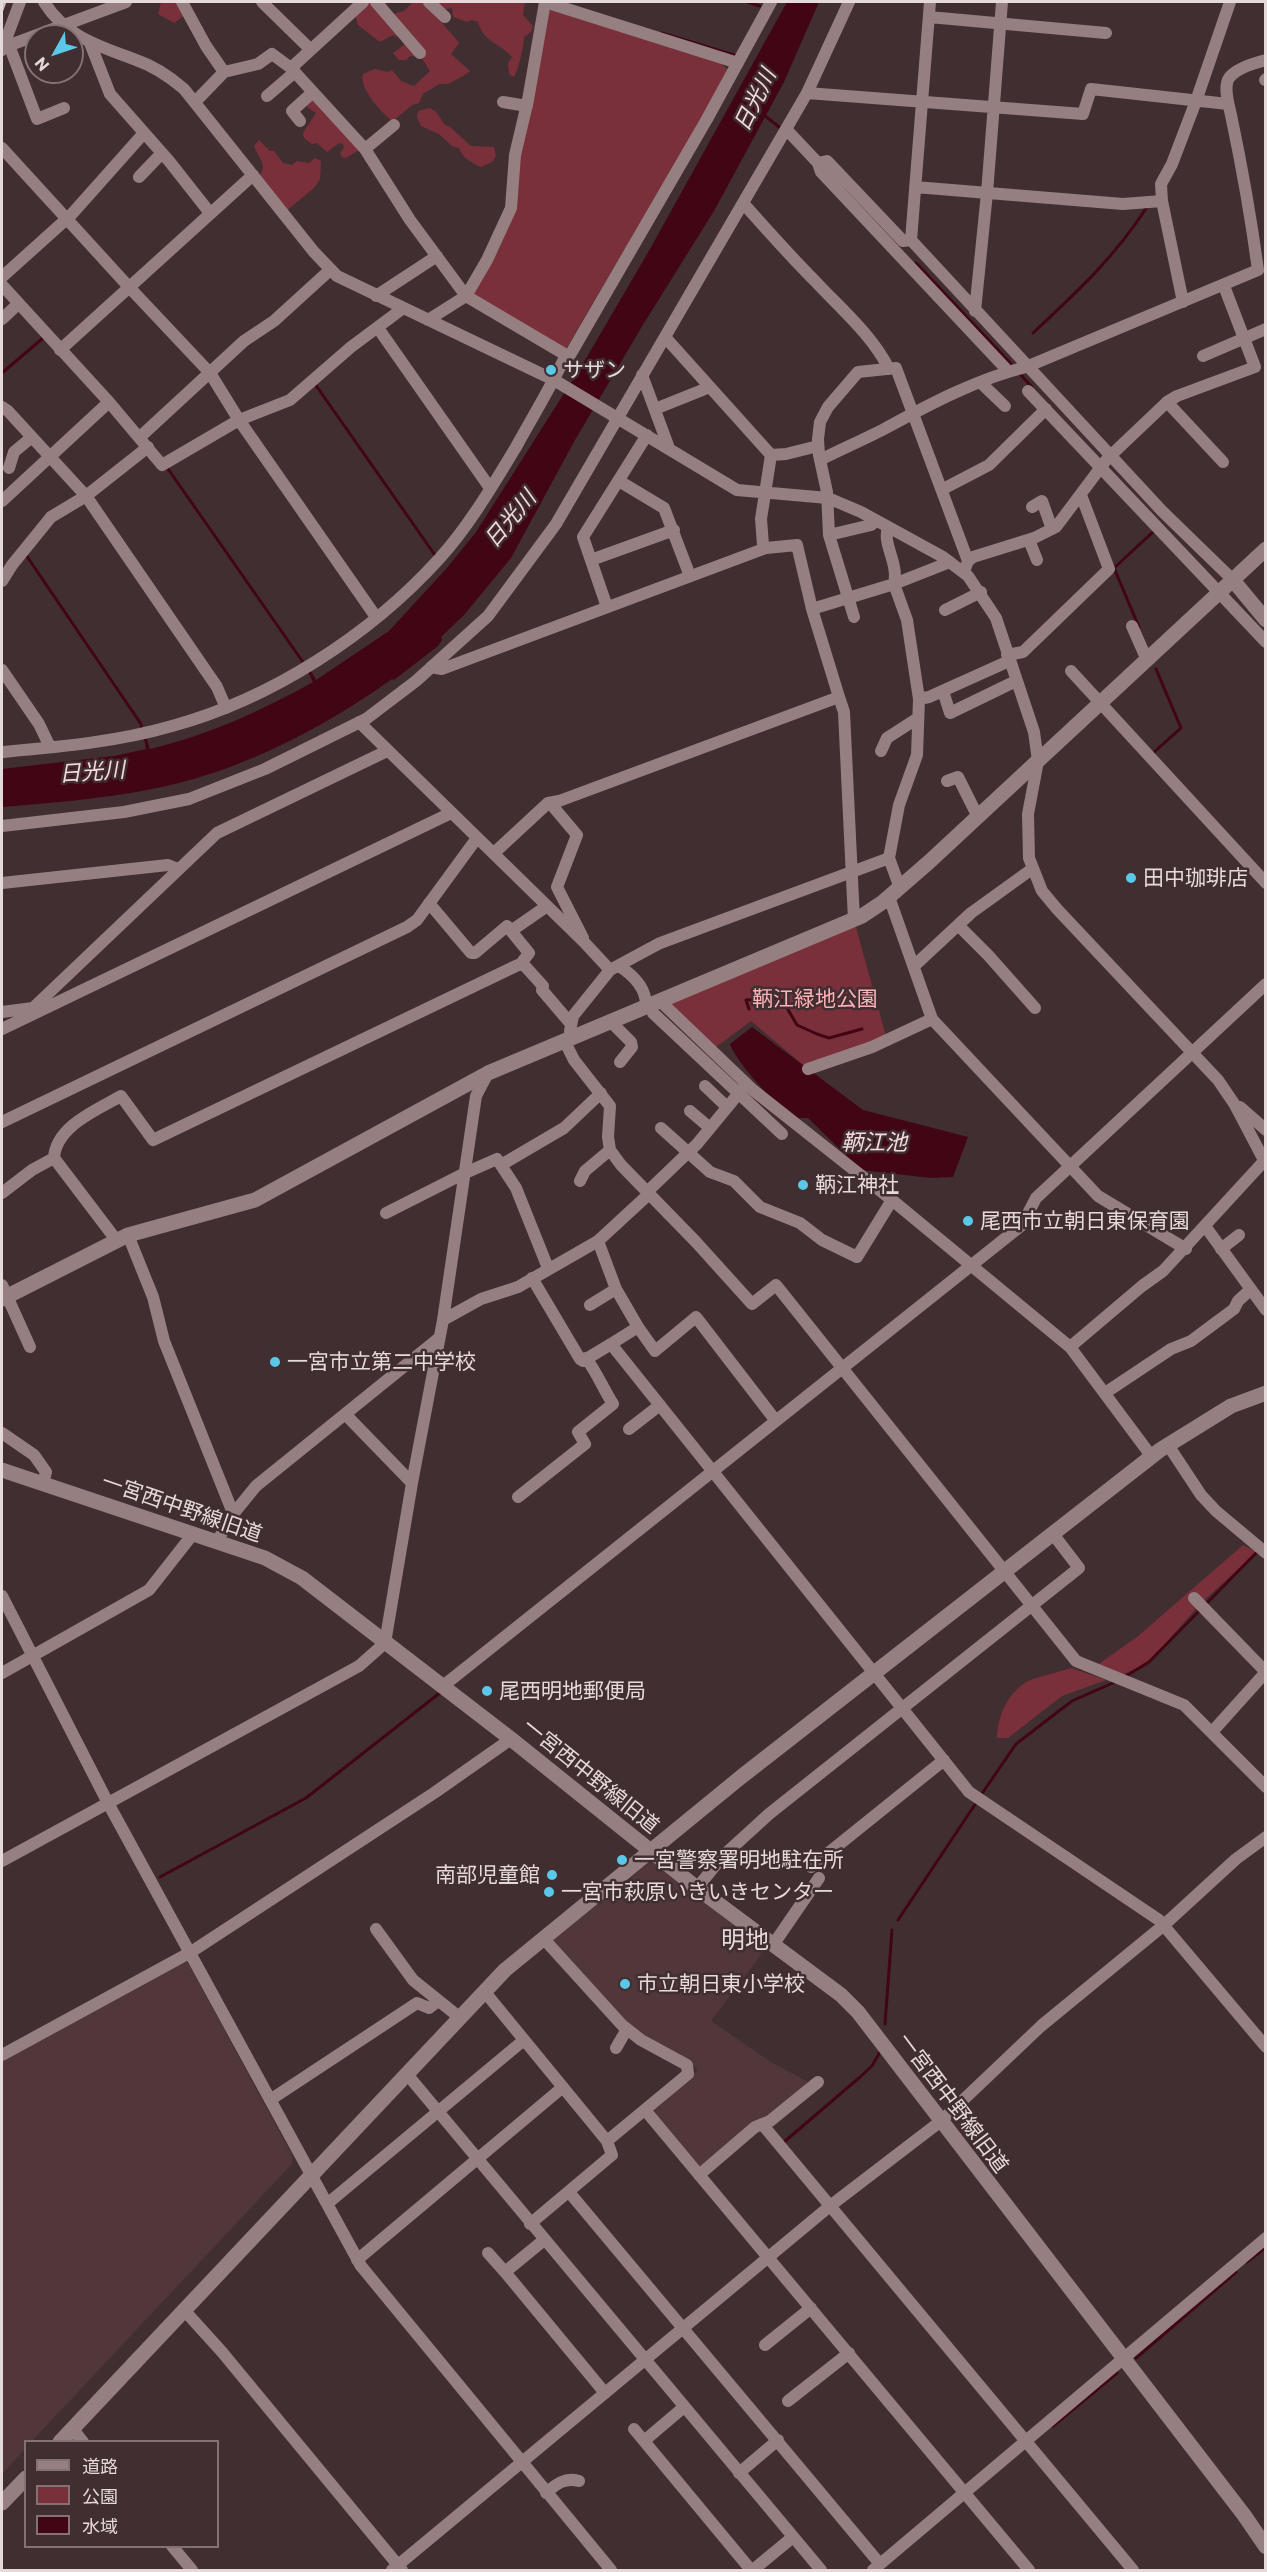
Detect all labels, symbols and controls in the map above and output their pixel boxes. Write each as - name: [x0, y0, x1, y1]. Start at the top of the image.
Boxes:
- north arrow: [24, 24, 84, 84]
- text: N: [30, 54, 52, 75]
- water label: 日光川: [729, 65, 781, 135]
- place label: サザン: [563, 357, 626, 383]
- marker: サザン: [544, 363, 558, 377]
- water label: 日光川: [479, 485, 541, 553]
- water label: 日光川: [58, 757, 126, 787]
- place label: 田中珈琲店: [1143, 865, 1248, 891]
- marker: 田中珈琲店: [1124, 871, 1138, 885]
- park label: 鞆江緑地公園: [752, 986, 878, 1012]
- water label: 鞆江池: [841, 1130, 907, 1156]
- place label: 鞆江神社: [815, 1172, 899, 1198]
- marker: 鞆江神社: [796, 1178, 810, 1192]
- place label: 尾西市立朝日東保育園: [980, 1208, 1190, 1234]
- marker: 尾西市立朝日東保育園: [961, 1214, 975, 1228]
- place label: 一宮市立第二中学校: [287, 1349, 476, 1375]
- marker: 一宮市立第二中学校: [268, 1355, 282, 1369]
- street label: 一宮西中野線旧道: [98, 1469, 266, 1547]
- place label: 尾西明地郵便局: [499, 1678, 646, 1704]
- marker: 尾西明地郵便局: [480, 1684, 494, 1698]
- street label: 一宮西中野線旧道: [518, 1713, 664, 1839]
- place label: 一宮警察署明地駐在所: [634, 1847, 844, 1873]
- marker: 一宮警察署明地駐在所: [615, 1853, 629, 1867]
- place label: 南部児童館: [435, 1862, 540, 1888]
- marker: 南部児童館: [545, 1868, 559, 1882]
- place label: 一宮市萩原いきいきセンター: [561, 1879, 834, 1905]
- marker: 一宮市萩原いきいきセンター: [542, 1885, 556, 1899]
- district label: 明地: [721, 1926, 769, 1954]
- place label: 市立朝日東小学校: [637, 1971, 805, 1997]
- marker: 市立朝日東小学校: [618, 1977, 632, 1991]
- street label: 一宮西中野線旧道: [892, 2028, 1014, 2178]
- legend: [24, 2440, 219, 2548]
- text: 道路: [82, 2455, 118, 2477]
- text: 公園: [82, 2485, 118, 2507]
- text: 水域: [82, 2515, 118, 2537]

